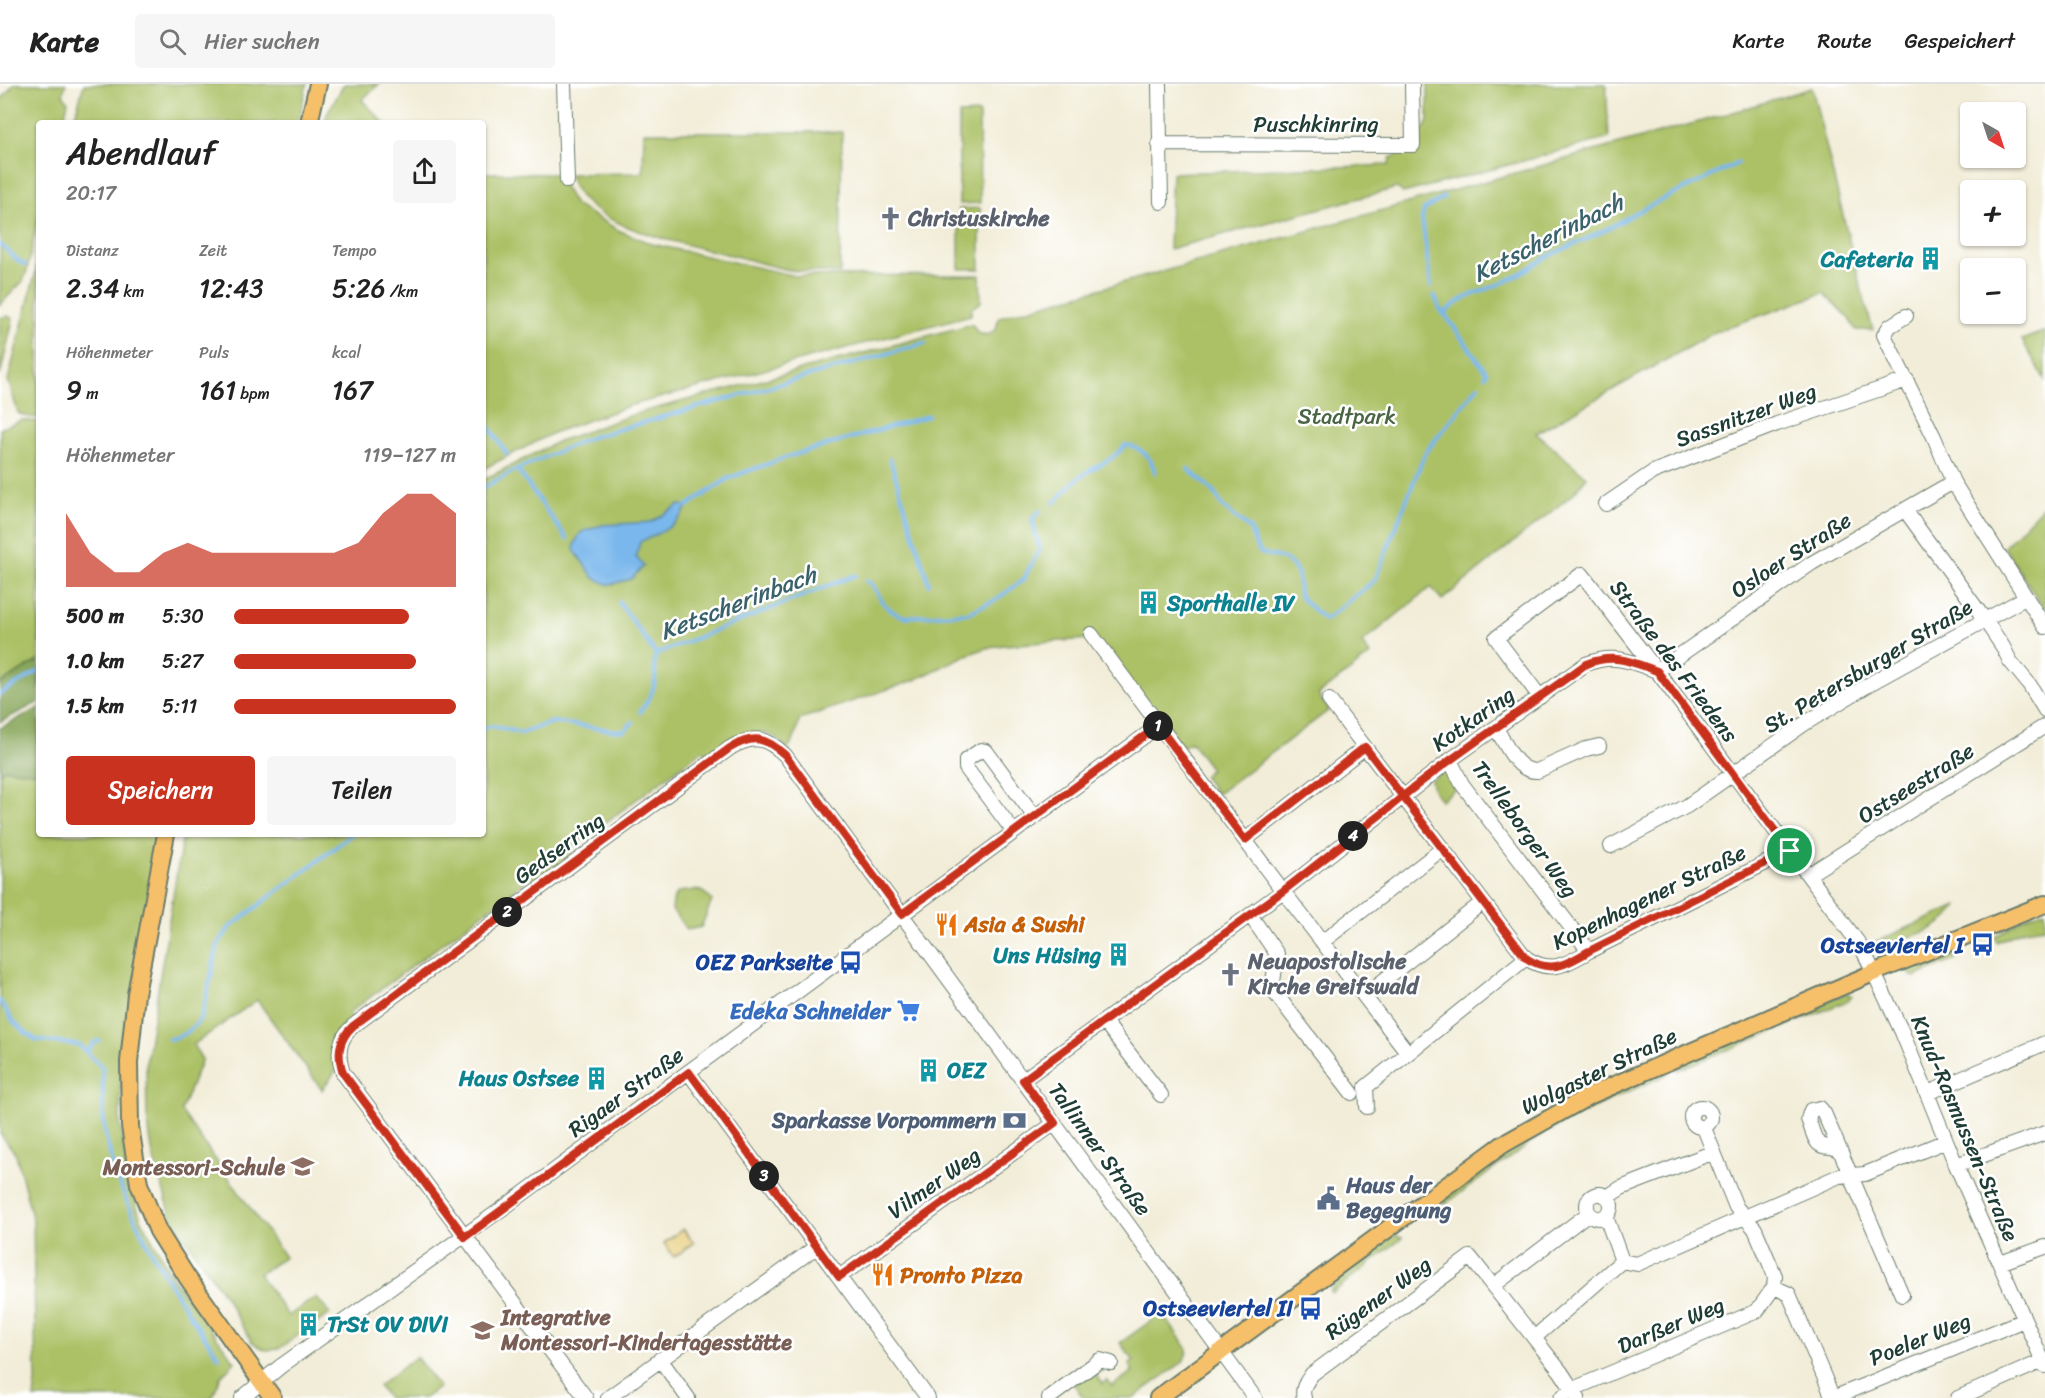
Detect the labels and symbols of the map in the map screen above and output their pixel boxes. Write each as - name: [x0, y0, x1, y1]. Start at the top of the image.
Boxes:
- north arrow: [1960, 102, 2026, 168]
- street label: Puschkinring: [1253, 105, 1379, 144]
- water label: Ketscherinbach: [1465, 181, 1633, 294]
- place label: Christuskirche: [907, 199, 1050, 238]
- church icon: Christuskirche: [877, 205, 903, 231]
- place label: Cafeteria: [1820, 240, 1914, 279]
- building icon: Cafeteria: [1918, 246, 1944, 272]
- street label: Sassnitzer Weg: [1670, 371, 1822, 459]
- park label: Stadtpark: [1298, 397, 1396, 436]
- street label: Osloer Straße: [1723, 501, 1859, 609]
- water label: Ketscherinbach: [654, 553, 825, 652]
- street label: Straße des Friedens: [1599, 571, 1749, 752]
- place label: Sporthalle IV: [1166, 584, 1296, 623]
- street label: St. Petersburger Straße: [1756, 588, 1981, 744]
- building icon: Sporthalle IV: [1136, 590, 1162, 616]
- street label: Kotkaring: [1423, 676, 1523, 762]
- pin: 1: [1143, 711, 1173, 741]
- street label: Ostseestraße: [1850, 732, 1982, 834]
- street label: Trelleborger Weg: [1461, 752, 1589, 906]
- street label: Gedserring: [505, 801, 613, 895]
- pin: 4: [1338, 821, 1368, 851]
- pin: [1764, 825, 1815, 876]
- street label: Kopenhagener Straße: [1545, 833, 1753, 961]
- pin: 2: [492, 897, 522, 927]
- place label: Asia & Sushi: [963, 905, 1086, 944]
- restaurant icon: Asia & Sushi: [933, 911, 959, 937]
- place label: Ostseeviertel I: [1821, 926, 1966, 965]
- bus stop icon: Ostseeviertel I: [1969, 932, 1995, 958]
- place label: Uns Hüsing: [993, 936, 1101, 975]
- building icon: Uns Hüsing: [1106, 942, 1132, 968]
- place label: Neuapostolische Kirche Greifswald: [1247, 942, 1420, 1006]
- place label: OEZ Parkseite: [696, 943, 834, 982]
- bus stop icon: OEZ Parkseite: [838, 949, 864, 975]
- church icon: Neuapostolische Kirche Greifswald: [1217, 961, 1243, 987]
- place label: Edeka Schneider: [730, 992, 892, 1031]
- supermarket icon: Edeka Schneider: [895, 998, 921, 1024]
- street label: Knud-Rasmussen-Straße: [1900, 1009, 2031, 1248]
- street label: Wolgaster Straße: [1514, 1016, 1684, 1126]
- street label: Rigaer Straße: [559, 1036, 693, 1148]
- place label: OEZ: [947, 1051, 987, 1090]
- building icon: OEZ: [916, 1057, 942, 1083]
- place label: Haus Ostsee: [458, 1059, 580, 1098]
- building icon: Haus Ostsee: [584, 1065, 610, 1091]
- street label: Tallinner Straße: [1038, 1074, 1162, 1224]
- place label: Sparkasse Vorpommern: [771, 1101, 996, 1140]
- bank icon: Sparkasse Vorpommern: [1001, 1107, 1027, 1133]
- street label: Vilmer Weg: [879, 1136, 989, 1230]
- place label: Montessori-Schule: [102, 1148, 285, 1187]
- school or university icon: Montessori-Schule: [290, 1154, 316, 1180]
- pin: 3: [749, 1161, 779, 1191]
- place label: Haus der Begegnung: [1345, 1166, 1451, 1230]
- public building icon: Haus der Begegnung: [1315, 1185, 1341, 1211]
- street label: Rügener Weg: [1316, 1246, 1440, 1350]
- place label: Pronto Pizza: [900, 1256, 1023, 1295]
- restaurant icon: Pronto Pizza: [869, 1262, 895, 1288]
- street label: Darßer Weg: [1611, 1285, 1731, 1365]
- place label: Ostseeviertel II: [1143, 1289, 1293, 1328]
- bus stop icon: Ostseeviertel II: [1298, 1295, 1324, 1321]
- place label: Integrative Montessori-Kindertagesstätte: [500, 1298, 792, 1362]
- street label: Poeler Weg: [1863, 1301, 1977, 1377]
- place label: TrSt OV DIVI: [327, 1305, 448, 1344]
- building icon: TrSt OV DIVI: [296, 1311, 322, 1337]
- school or university icon: Integrative Montessori-Kindertagesstätte: [470, 1317, 496, 1343]

